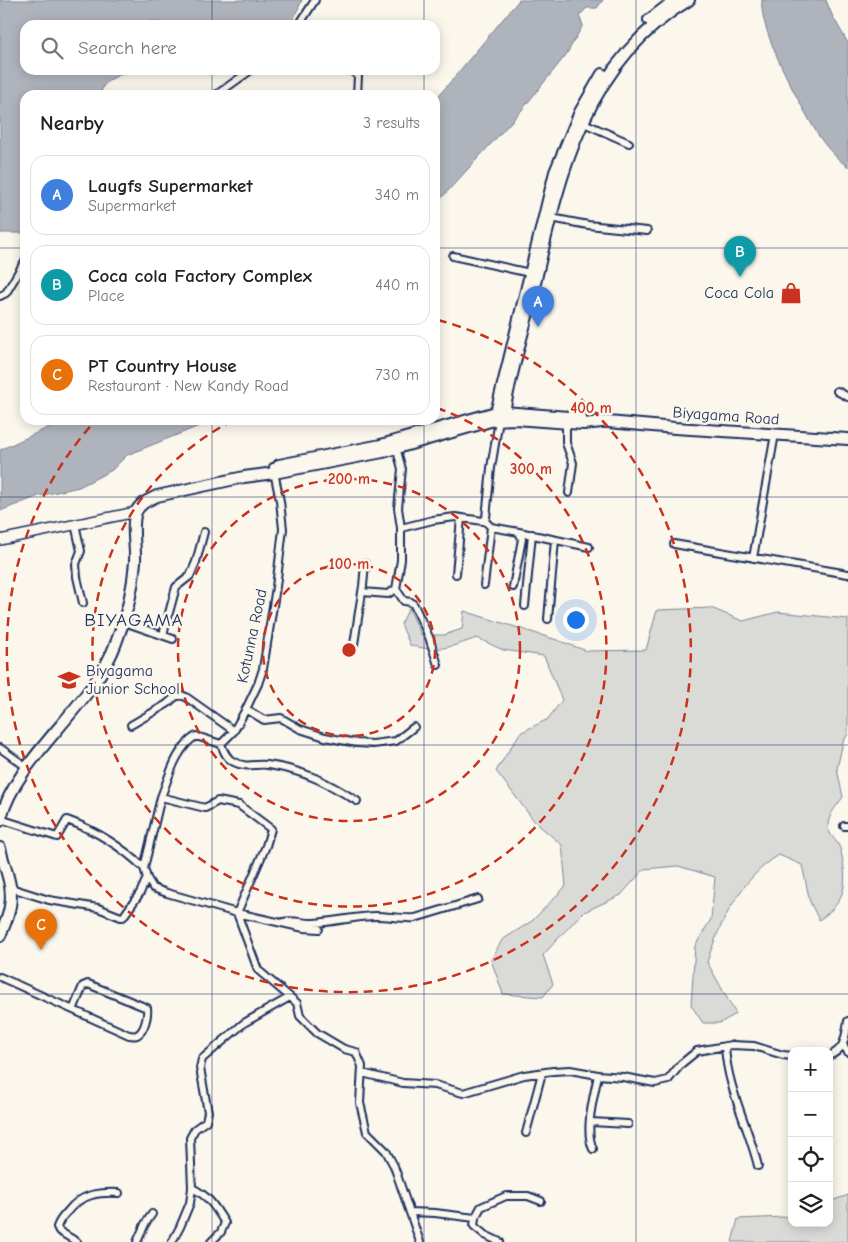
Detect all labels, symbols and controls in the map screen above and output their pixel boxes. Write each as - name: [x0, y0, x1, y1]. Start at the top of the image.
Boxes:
- search box: [20, 20, 440, 75]
- icon: search: [38, 34, 66, 62]
- text: Search here: [78, 37, 177, 59]
- text: Nearby: [40, 111, 104, 135]
- text: 3 results: [363, 114, 420, 132]
- text: Laugfs Supermarket: [88, 175, 253, 197]
- text: A: [53, 186, 61, 204]
- text: 340 m: [375, 186, 419, 204]
- text: Supermarket: [88, 197, 176, 215]
- pin: B: [724, 236, 756, 277]
- text: Coca cola Factory Complex: [88, 265, 312, 287]
- text: B: [52, 276, 62, 294]
- text: 440 m: [375, 276, 419, 294]
- shop icon: Coca Cola: [778, 280, 804, 306]
- place label: Coca Cola: [704, 284, 774, 302]
- pin: A: [522, 286, 554, 327]
- text: Place: [88, 287, 124, 305]
- text: PT Country House: [88, 355, 237, 377]
- text: C: [52, 366, 62, 384]
- text: 730 m: [375, 366, 419, 384]
- text: Restaurant · New Kandy Road: [88, 377, 289, 395]
- text: 400 m: [570, 399, 612, 417]
- street label: Biyagama Road: [672, 403, 780, 429]
- text: 300 m: [510, 460, 552, 478]
- text: 200 m: [328, 470, 370, 488]
- text: 100 m: [329, 555, 369, 573]
- street label: Kotunna Road: [233, 587, 271, 685]
- your location: [563, 607, 589, 633]
- district label: BIYAGAMA: [84, 609, 184, 631]
- centre of rings: [340, 641, 358, 659]
- place label: Biyagama Junior School: [86, 662, 180, 698]
- school or university icon: Biyagama Junior School: [56, 667, 82, 693]
- pin: C: [25, 909, 57, 950]
- map controls: [788, 1047, 833, 1227]
- button: +: [788, 1047, 833, 1092]
- button: −: [788, 1092, 833, 1137]
- button: locate: [788, 1137, 833, 1182]
- button: layers: [788, 1182, 833, 1227]

